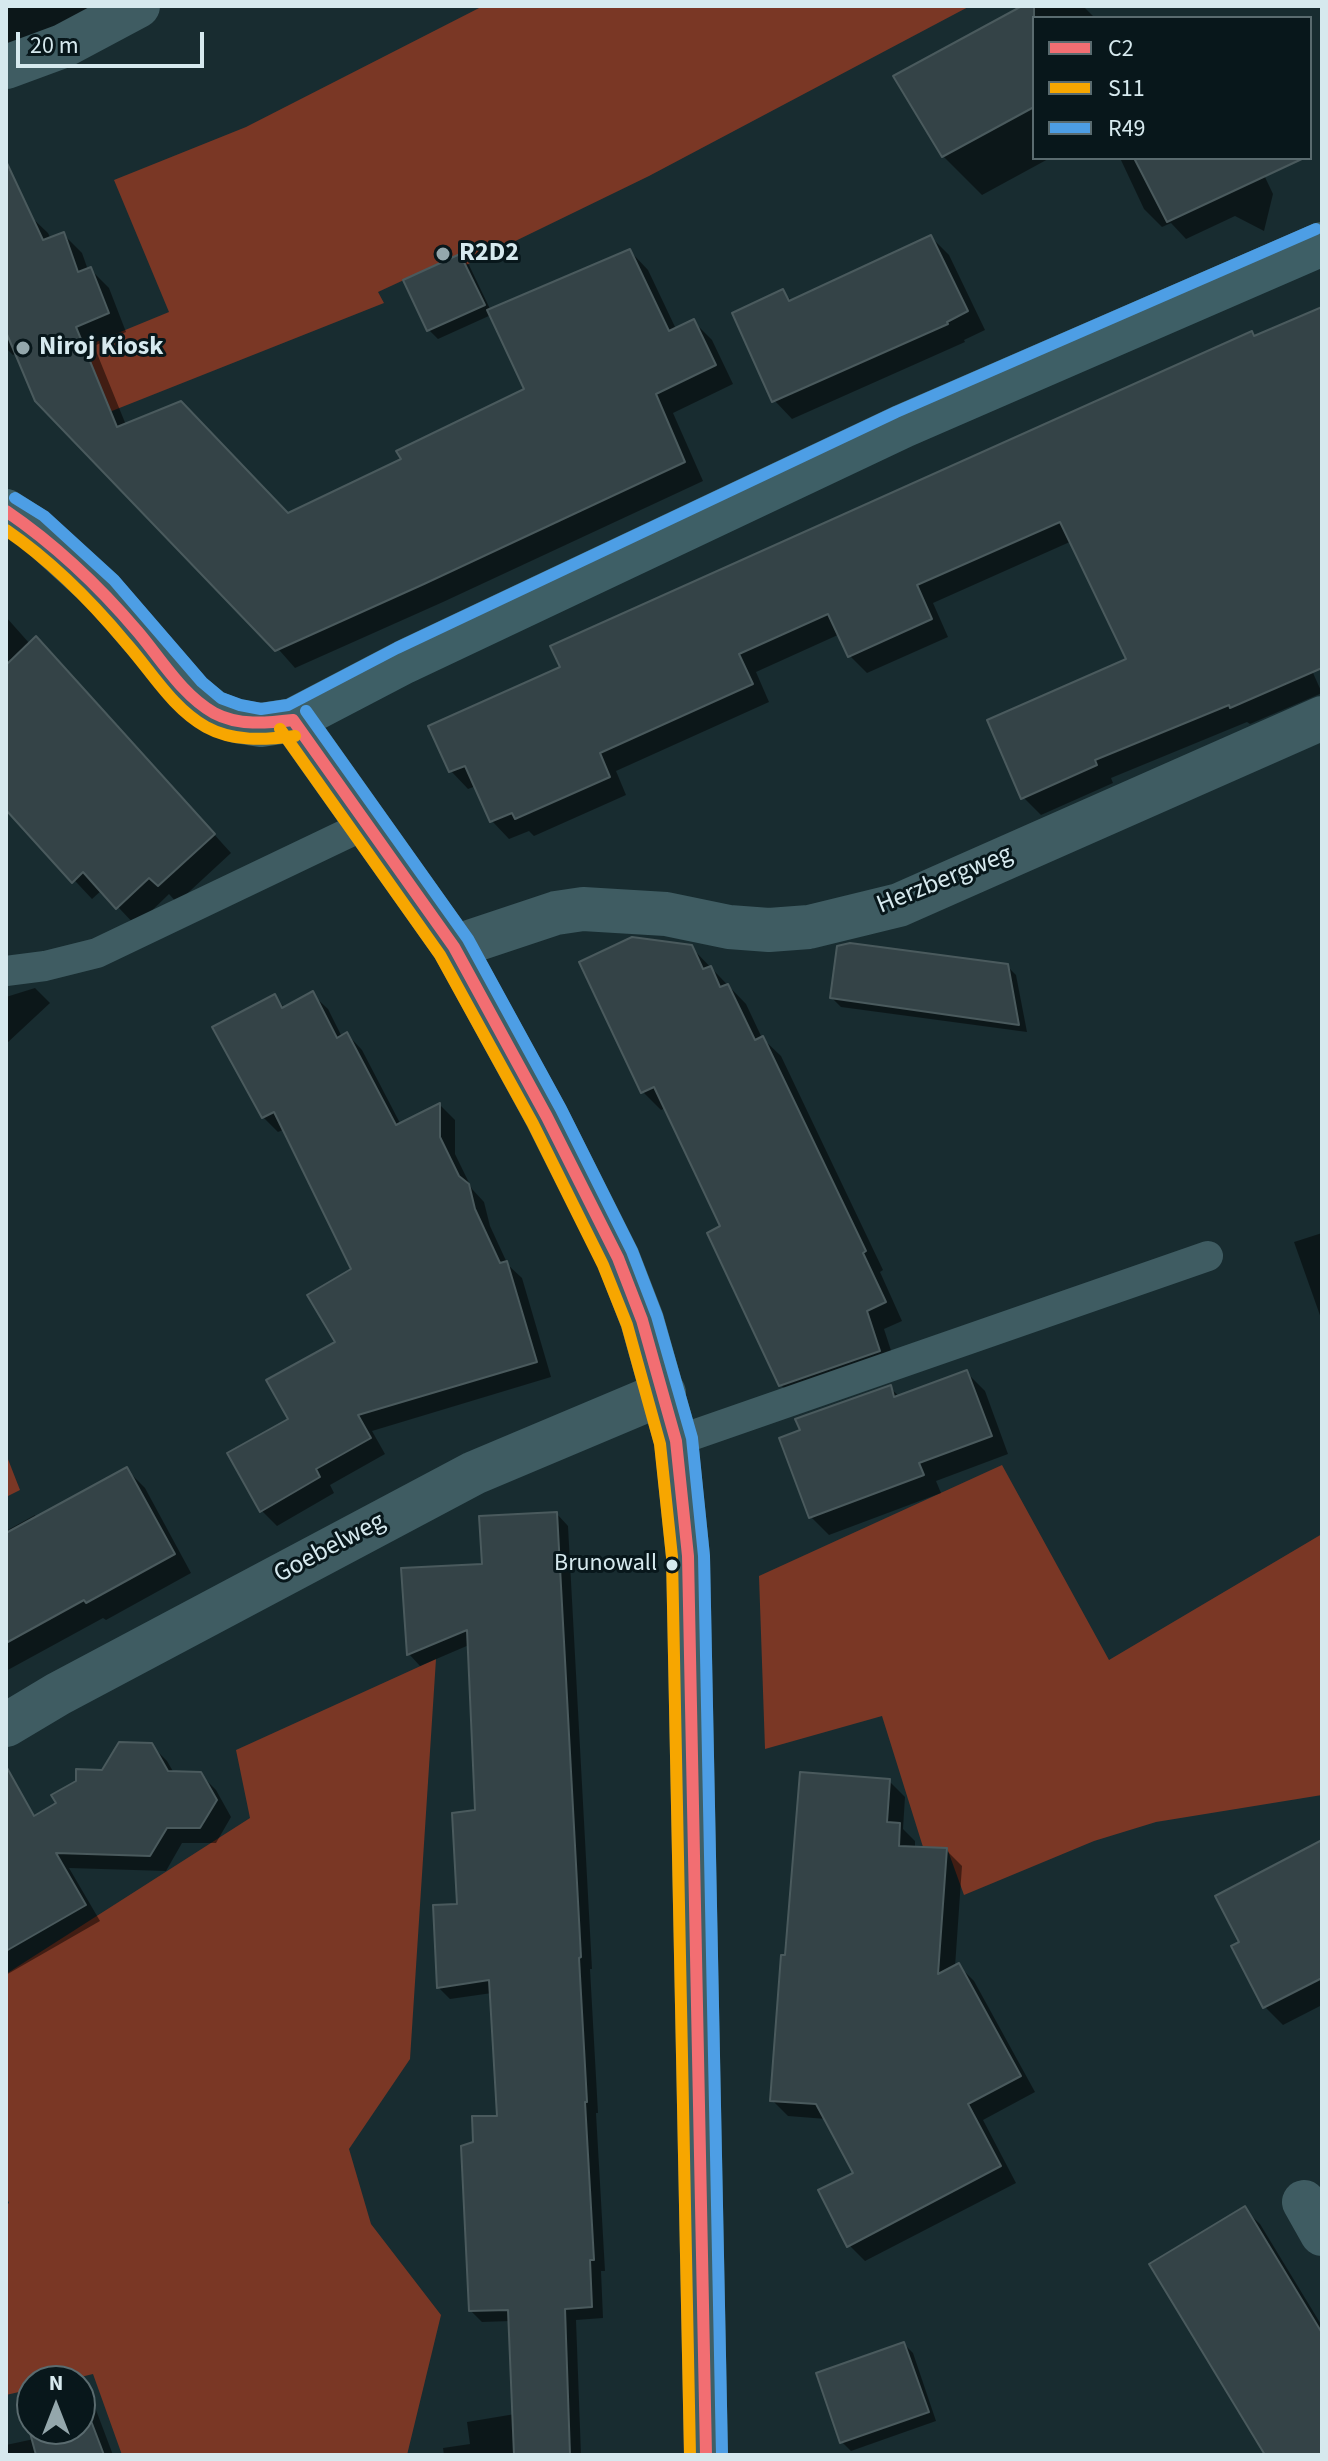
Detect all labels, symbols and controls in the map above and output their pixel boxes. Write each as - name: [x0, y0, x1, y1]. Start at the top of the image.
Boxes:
- scale bar: [20, 16, 208, 66]
- legend: [1032, 16, 1312, 160]
- text: 20 m: [30, 28, 79, 63]
- text: C2: [1108, 31, 1134, 66]
- text: S11: [1108, 71, 1145, 106]
- text: R49: [1108, 111, 1146, 146]
- place label: R2D2: [459, 238, 519, 270]
- marker: R2D2: [434, 245, 452, 263]
- place label: Niroj Kiosk: [39, 332, 164, 364]
- marker: Niroj Kiosk: [14, 339, 32, 357]
- street label: Herzbergweg: [873, 840, 1017, 922]
- street label: Goebelweg: [269, 1507, 391, 1591]
- place label: Brunowall: [554, 1551, 657, 1579]
- marker: Brunowall: [664, 1557, 680, 1573]
- north arrow: [16, 2365, 96, 2445]
- text: N: [49, 2367, 63, 2399]

